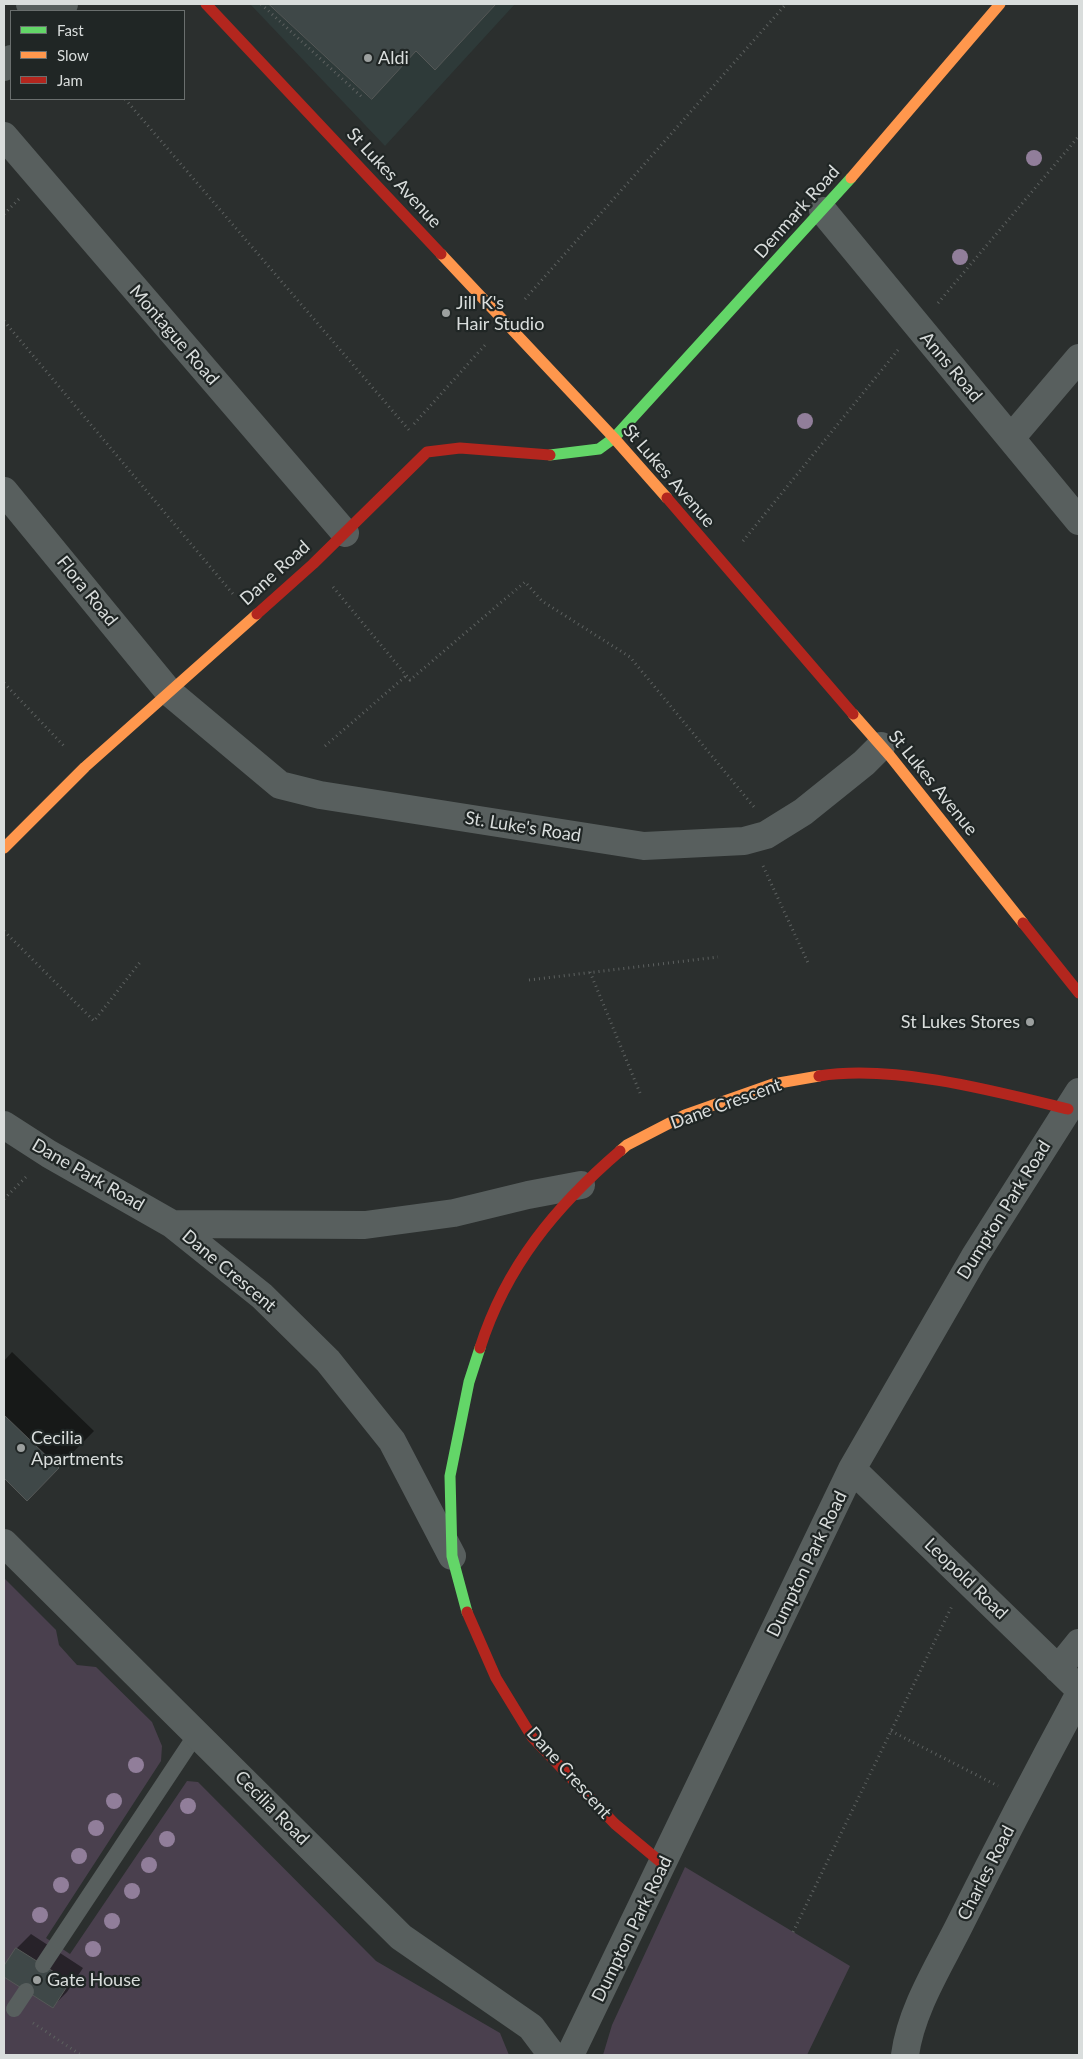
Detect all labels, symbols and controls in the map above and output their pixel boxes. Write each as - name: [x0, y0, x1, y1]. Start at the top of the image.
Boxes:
- legend: [10, 10, 185, 100]
- text: Fast: [57, 21, 84, 39]
- text: Slow: [57, 46, 89, 64]
- place label: Aldi: [378, 47, 409, 69]
- marker: Aldi: [362, 52, 374, 64]
- text: Jam: [57, 71, 83, 89]
- street label: St Lukes Avenue: [342, 123, 446, 233]
- street label: Denmark Road: [750, 161, 844, 263]
- street label: Montague Road: [125, 281, 223, 389]
- place label: Jill K's Hair Studio: [456, 292, 544, 334]
- marker: Jill K's Hair Studio: [440, 307, 452, 319]
- street label: Anns Road: [916, 328, 986, 406]
- street label: St Lukes Avenue: [618, 420, 720, 532]
- street label: Dane Road: [236, 536, 314, 610]
- street label: Flora Road: [52, 551, 122, 631]
- street label: St Lukes Avenue: [884, 726, 982, 840]
- street label: St. Luke's Road: [463, 807, 583, 847]
- place label: St Lukes Stores: [901, 1011, 1020, 1033]
- marker: St Lukes Stores: [1024, 1016, 1036, 1028]
- street label: Dane Crescent: [668, 1074, 784, 1134]
- street label: Dane Park Road: [28, 1134, 148, 1216]
- street label: Dumpton Park Road: [953, 1137, 1055, 1283]
- street label: Dane Crescent: [178, 1225, 280, 1317]
- place label: Cecilia Apartments: [31, 1427, 124, 1470]
- marker: Cecilia Apartments: [15, 1442, 27, 1454]
- street label: Dumpton Park Road: [762, 1488, 852, 1640]
- street label: Leopold Road: [920, 1534, 1012, 1624]
- street label: Dane Crescent: [522, 1723, 616, 1823]
- street label: Cecilia Road: [230, 1766, 314, 1850]
- street label: Charles Road: [953, 1822, 1019, 1924]
- street label: Dumpton Park Road: [587, 1853, 677, 2005]
- place label: Gate House: [47, 1969, 140, 1991]
- marker: Gate House: [31, 1974, 43, 1986]

